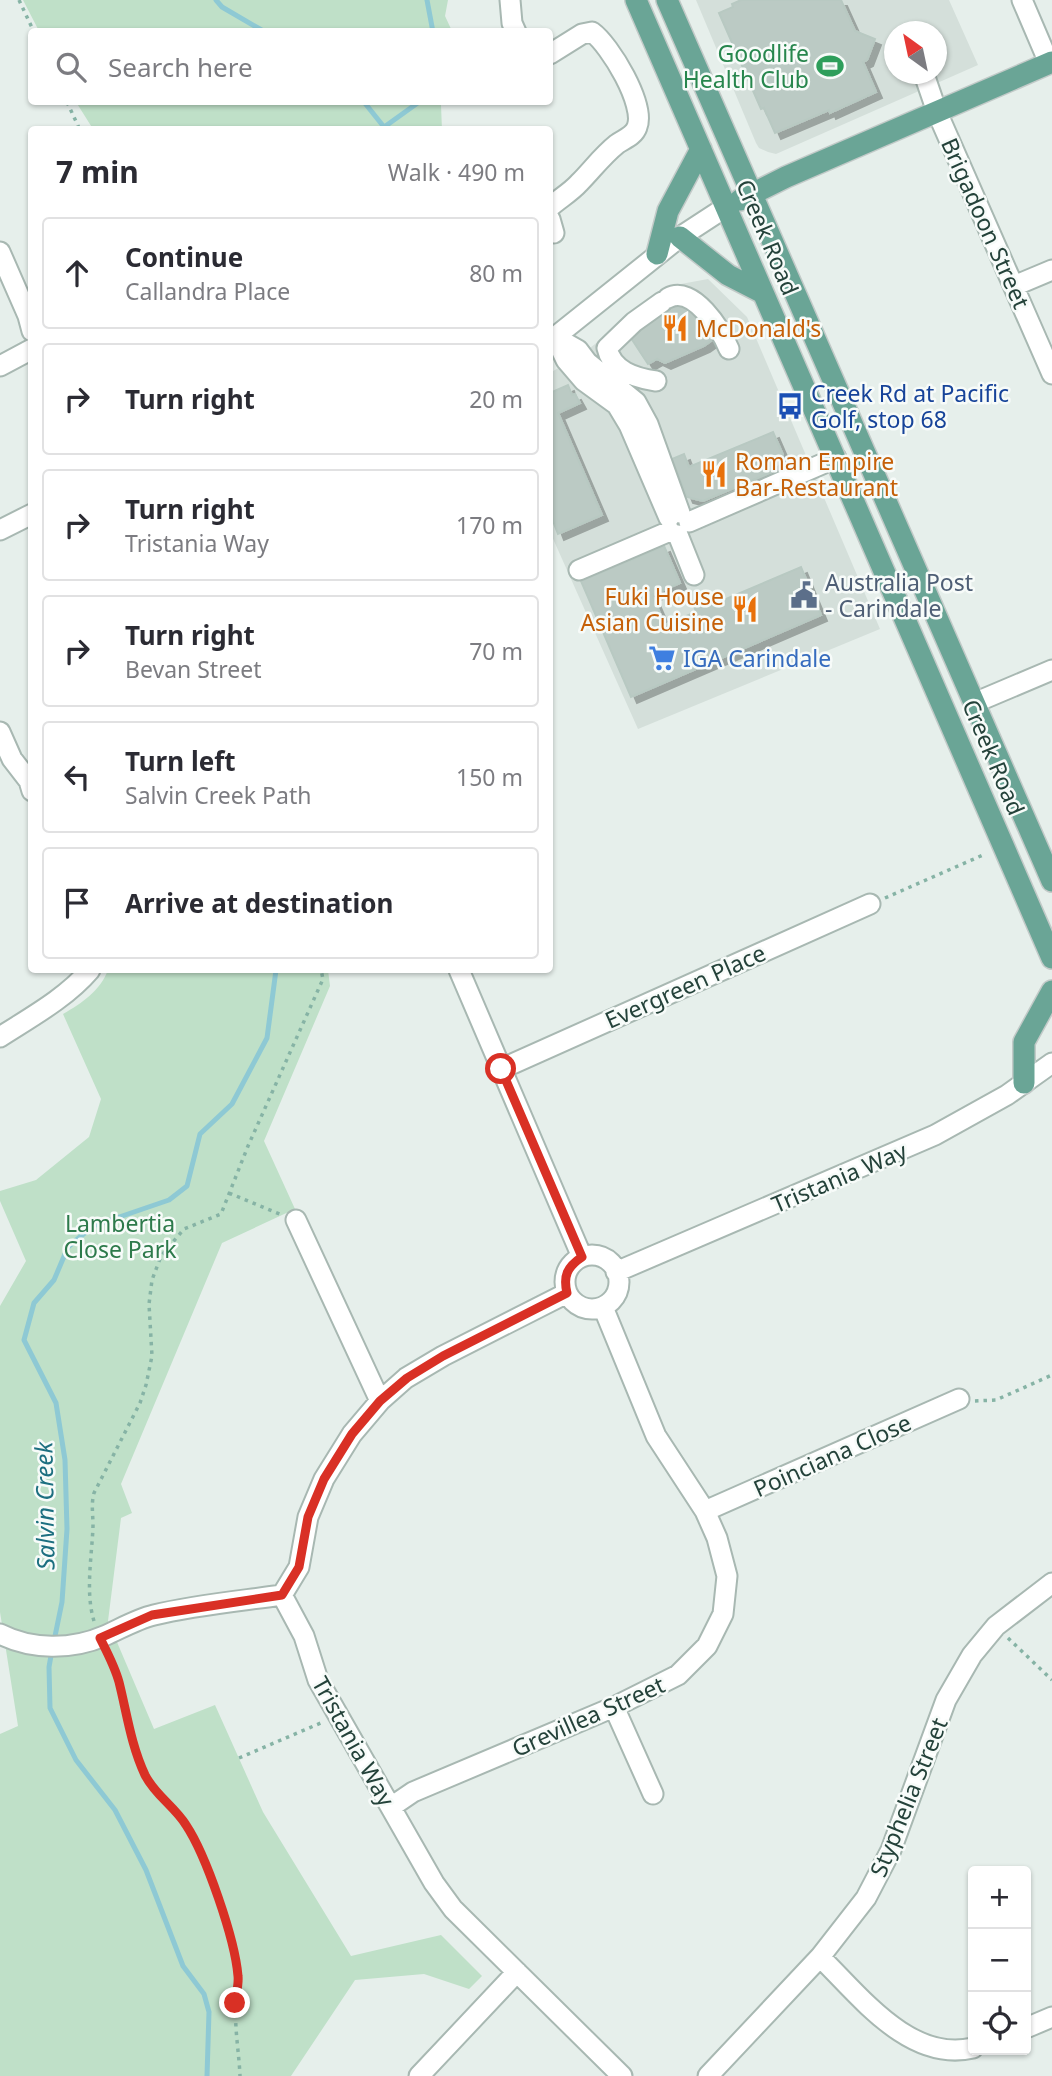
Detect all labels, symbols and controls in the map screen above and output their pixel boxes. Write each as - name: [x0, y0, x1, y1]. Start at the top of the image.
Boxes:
- north arrow: [884, 21, 947, 84]
- search box: [28, 28, 553, 105]
- place label: Goodlife Health Club: [683, 37, 809, 95]
- icon: search: [52, 48, 90, 86]
- text: Search here: [108, 49, 253, 85]
- sports icon: Goodlife Health Club: [815, 51, 845, 81]
- street label: Brigadoon Street: [934, 133, 1038, 313]
- text: 7 min: [56, 151, 139, 192]
- text: Walk · 490 m: [388, 156, 525, 188]
- street label: Creek Road: [729, 174, 807, 300]
- text: Continue: [125, 239, 243, 275]
- icon: ahead: [58, 254, 96, 292]
- text: 80 m: [469, 257, 523, 289]
- text: Callandra Place: [125, 275, 290, 307]
- place label: McDonald's: [696, 312, 821, 344]
- restaurant icon: McDonald's: [660, 313, 690, 343]
- place label: Creek Rd at Pacific Golf, stop 68: [811, 377, 1009, 435]
- icon: right: [58, 380, 96, 418]
- text: Turn right: [125, 381, 255, 417]
- text: 20 m: [469, 383, 523, 415]
- bus stop icon: Creek Rd at Pacific Golf, stop 68: [775, 391, 805, 421]
- place label: Roman Empire Bar-Restaurant: [735, 445, 898, 503]
- restaurant icon: Roman Empire Bar-Restaurant: [699, 459, 729, 489]
- text: Turn right: [125, 491, 255, 527]
- icon: right: [58, 506, 96, 544]
- text: 170 m: [456, 509, 523, 541]
- text: Tristania Way: [125, 527, 269, 559]
- place label: Australia Post - Carindale: [825, 566, 973, 624]
- place label: Fuki House Asian Cuisine: [580, 580, 724, 638]
- public building icon: Australia Post - Carindale: [789, 580, 819, 610]
- restaurant icon: Fuki House Asian Cuisine: [730, 594, 760, 624]
- text: Turn right: [125, 617, 255, 653]
- icon: right: [58, 632, 96, 670]
- text: 70 m: [469, 635, 523, 667]
- place label: IGA Carindale: [683, 642, 831, 674]
- supermarket icon: IGA Carindale: [647, 643, 677, 673]
- text: Bevan Street: [125, 653, 261, 685]
- street label: Creek Road: [955, 694, 1033, 820]
- text: Turn left: [125, 743, 236, 779]
- icon: left: [58, 758, 96, 796]
- text: 150 m: [456, 761, 523, 793]
- text: Salvin Creek Path: [125, 779, 311, 811]
- icon: arrive: [58, 884, 96, 922]
- text: Arrive at destination: [125, 885, 394, 921]
- street label: Evergreen Place: [600, 936, 770, 1036]
- route start: [485, 1053, 516, 1084]
- street label: Tristania Way: [767, 1134, 912, 1220]
- park label: Lambertia Close Park: [64, 1207, 177, 1265]
- street label: Poinciana Close: [748, 1406, 916, 1504]
- water label: Salvin Creek: [26, 1440, 62, 1571]
- street label: Grevillea Street: [507, 1668, 669, 1764]
- street label: Tristania Way: [305, 1670, 403, 1812]
- street label: Styphelia Street: [862, 1713, 954, 1881]
- map controls: [968, 1866, 1031, 2055]
- button: +: [968, 1866, 1031, 1929]
- button: −: [968, 1929, 1031, 1992]
- route end: [219, 1987, 250, 2018]
- button: locate: [968, 1992, 1031, 2055]

